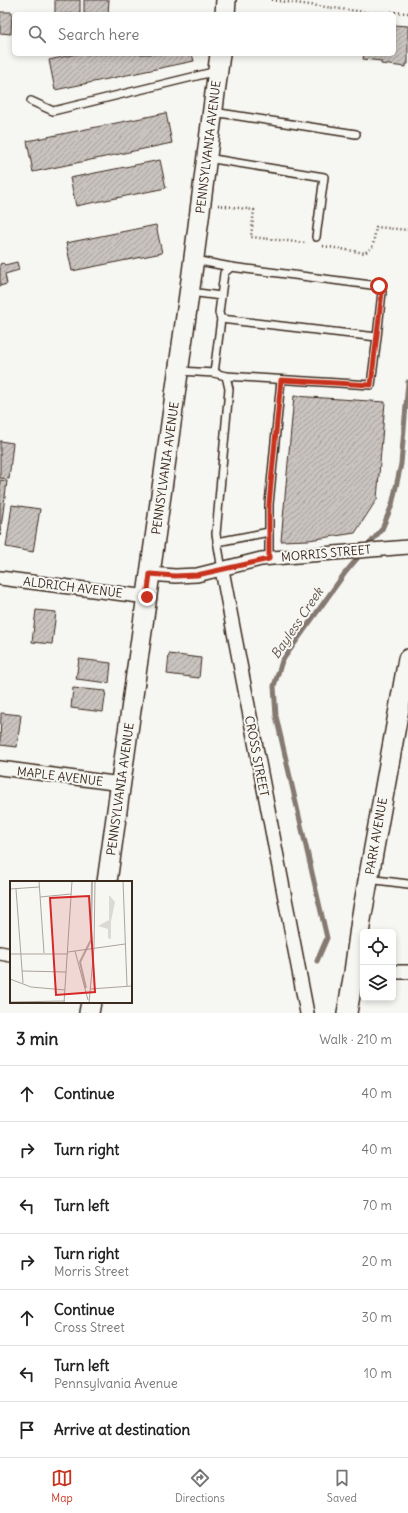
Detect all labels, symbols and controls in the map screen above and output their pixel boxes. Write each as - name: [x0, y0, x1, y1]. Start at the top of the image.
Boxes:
- search box: [12, 12, 396, 56]
- icon: search: [26, 23, 48, 45]
- text: Search here: [58, 25, 139, 44]
- street label: PENNSYLVANIA AVENUE: [192, 80, 224, 214]
- route start: [370, 277, 388, 295]
- street label: PENNSYLVANIA AVENUE: [148, 401, 182, 535]
- street label: MORRIS STREET: [281, 542, 371, 564]
- street label: ALDRICH AVENUE: [22, 573, 124, 601]
- water label: Bayless Creek: [267, 583, 328, 662]
- route end: [138, 588, 156, 606]
- street label: CROSS STREET: [242, 714, 272, 798]
- street label: PENNSYLVANIA AVENUE: [103, 722, 137, 856]
- street label: MAPLE AVENUE: [16, 763, 104, 789]
- street label: PARK AVENUE: [362, 796, 390, 876]
- inset map: [10, 881, 132, 1003]
- map controls: [360, 929, 396, 1001]
- button: locate: [360, 929, 396, 965]
- button: layers: [360, 965, 396, 1001]
- text: 3 min: [16, 1028, 58, 1050]
- text: Walk · 210 m: [319, 1031, 392, 1048]
- icon: ahead: [16, 1083, 38, 1105]
- text: Continue: [54, 1084, 115, 1103]
- text: 40 m: [361, 1085, 392, 1102]
- icon: right: [16, 1139, 38, 1161]
- text: Turn right: [54, 1140, 119, 1159]
- text: 40 m: [361, 1141, 392, 1158]
- icon: left: [16, 1195, 38, 1217]
- text: Turn left: [54, 1196, 109, 1215]
- text: 70 m: [363, 1197, 392, 1214]
- text: Turn right: [54, 1244, 119, 1263]
- icon: right: [16, 1251, 38, 1273]
- text: 20 m: [362, 1253, 392, 1270]
- text: Morris Street: [54, 1263, 129, 1280]
- text: Continue: [54, 1300, 115, 1319]
- icon: ahead: [16, 1307, 38, 1329]
- text: 30 m: [362, 1309, 392, 1326]
- text: Cross Street: [54, 1319, 125, 1336]
- text: Turn left: [54, 1356, 109, 1375]
- icon: left: [16, 1363, 38, 1385]
- text: 10 m: [364, 1365, 392, 1382]
- text: Pennsylvania Avenue: [54, 1375, 178, 1392]
- icon: arrive: [16, 1419, 38, 1441]
- text: Arrive at destination: [54, 1420, 190, 1439]
- tab: Map: [51, 1467, 73, 1505]
- tab: Directions: [175, 1467, 225, 1505]
- tab: Saved: [327, 1467, 357, 1505]

